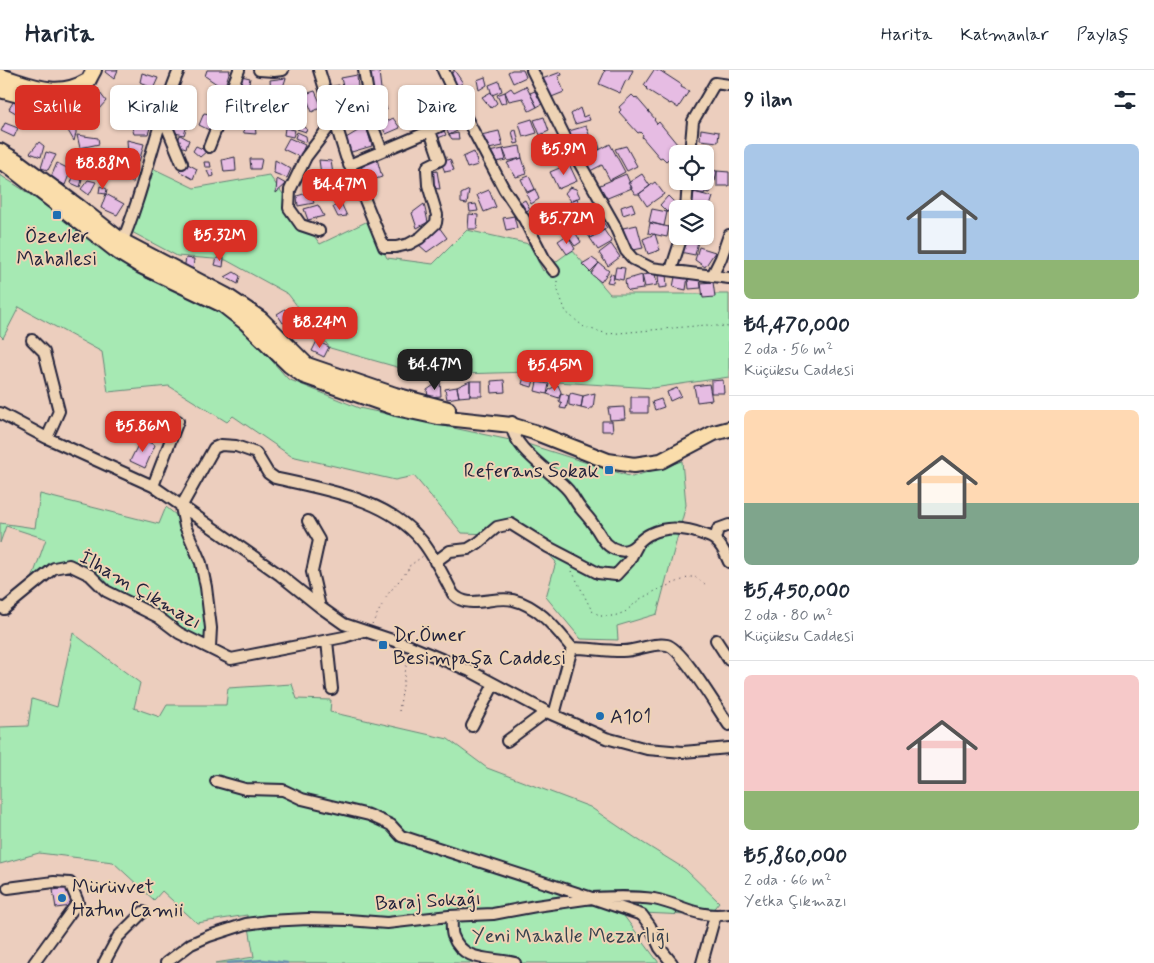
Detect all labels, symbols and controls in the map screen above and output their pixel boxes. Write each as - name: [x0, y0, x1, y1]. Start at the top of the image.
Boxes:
- text: Harita: [25, 19, 94, 50]
- text: Harita: [881, 23, 932, 47]
- text: Katmanlar: [960, 23, 1049, 47]
- text: Paylaş: [1077, 23, 1129, 47]
- chip: Satılık: [15, 85, 100, 130]
- chip: Kiralık: [110, 85, 197, 130]
- chip: Filtreler: [207, 85, 307, 130]
- chip: Yeni: [317, 85, 388, 130]
- chip: Daire: [398, 85, 475, 130]
- text: 9 ilan: [744, 86, 793, 114]
- icon: filters: [1111, 86, 1139, 114]
- pin: ₺5.9M: [529, 134, 599, 176]
- text: ₺5.9M: [542, 139, 586, 160]
- map controls: [669, 145, 714, 245]
- button: locate: [669, 145, 714, 190]
- pin: ₺8.88M: [62, 148, 144, 190]
- text: ₺8.88M: [76, 153, 130, 174]
- pin: ₺4.47M: [299, 168, 381, 211]
- text: ₺4.47M: [313, 174, 367, 195]
- icon: home: [897, 177, 987, 267]
- button: layers: [669, 200, 714, 245]
- pin: ₺5.72M: [526, 202, 608, 245]
- text: ₺5.72M: [540, 208, 594, 229]
- marker: Özevler Mahallesi: [51, 209, 63, 221]
- pin: ₺5.32M: [179, 220, 261, 262]
- place label: Özevler Mahallesi: [17, 223, 97, 273]
- text: ₺5.32M: [194, 225, 246, 246]
- pin: ₺8.24M: [279, 306, 361, 349]
- text: ₺4,470,000: [744, 311, 850, 339]
- text: ₺8.24M: [293, 312, 347, 333]
- text: 2 oda · 56 m²: [744, 339, 833, 360]
- pin: ₺4.47M: [394, 348, 476, 391]
- pin: ₺5.45M: [514, 350, 596, 392]
- text: ₺4.47M: [408, 354, 462, 375]
- text: ₺5.45M: [528, 355, 582, 376]
- text: Küçüksu Caddesi: [744, 360, 855, 381]
- pin: ₺5.86M: [102, 410, 184, 453]
- text: ₺5.86M: [116, 416, 170, 437]
- icon: home: [897, 442, 987, 532]
- place label: Referans Sokak: [464, 458, 599, 485]
- marker: Referans Sokak: [603, 464, 615, 476]
- street label: İlham Çıkmazı: [74, 544, 206, 636]
- text: ₺5,450,000: [744, 577, 850, 605]
- text: 2 oda · 80 m²: [744, 605, 833, 626]
- place label: Dr.Ömer Besimpaşa Caddesi: [393, 622, 567, 672]
- text: Küçüksu Caddesi: [744, 626, 855, 647]
- marker: Dr.Ömer Besimpaşa Caddesi: [377, 639, 389, 651]
- place label: A101: [610, 704, 651, 731]
- icon: home: [897, 707, 987, 797]
- marker: A101: [594, 710, 606, 722]
- text: ₺5,860,000: [744, 842, 847, 870]
- text: 2 oda · 66 m²: [744, 870, 832, 891]
- place label: Mürüvvet Hatun Camii: [72, 874, 183, 924]
- street label: Baraj Sokağı: [374, 885, 482, 918]
- text: Yetka Çıkmazı: [744, 891, 847, 912]
- marker: Mürüvvet Hatun Camii: [56, 892, 68, 904]
- park label: Yeni Mahalle Mezarlıḡı: [472, 923, 670, 950]

